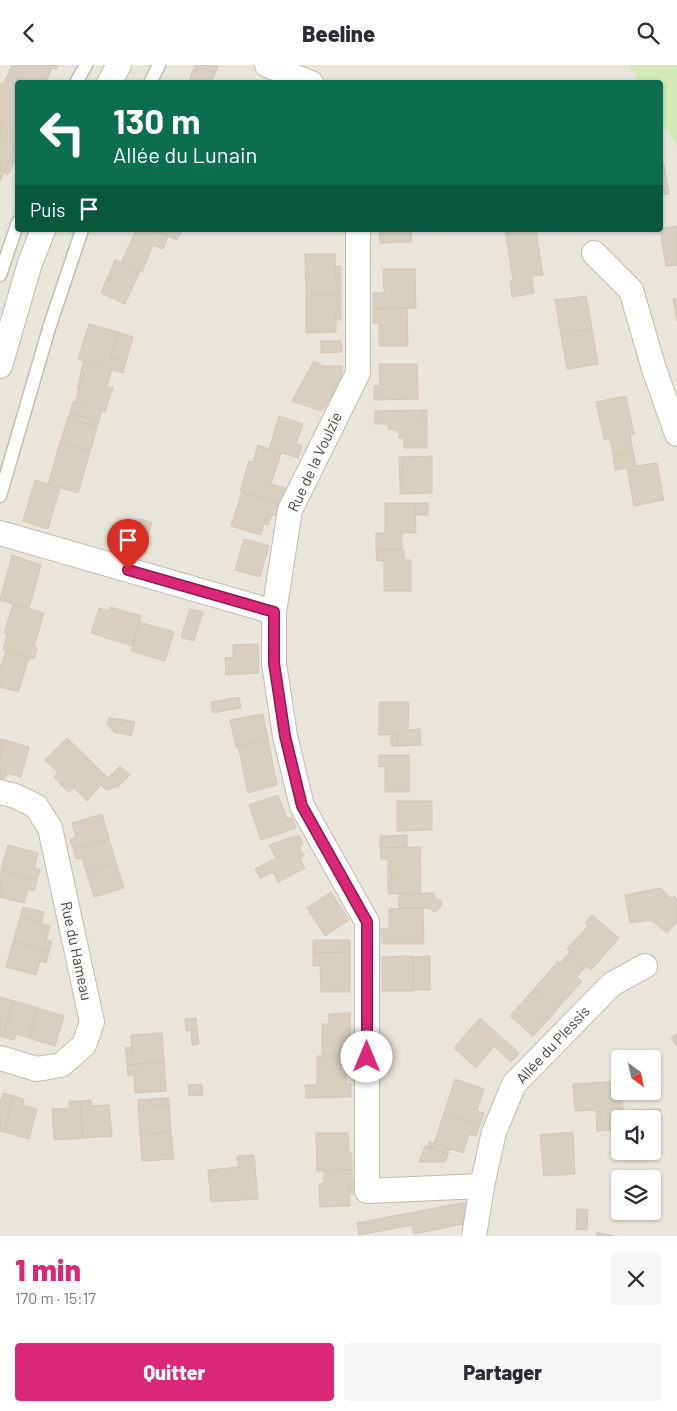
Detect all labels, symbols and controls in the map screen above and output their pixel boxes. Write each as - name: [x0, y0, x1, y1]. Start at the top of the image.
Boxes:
- icon: back: [15, 19, 43, 47]
- icon: search: [634, 19, 662, 47]
- text: Beeline: [302, 20, 375, 46]
- text: 130 m: [113, 99, 200, 141]
- icon: left: [30, 100, 95, 165]
- text: Allée du Lunain: [113, 141, 257, 167]
- icon: arrive: [75, 195, 103, 223]
- text: Puis: [30, 198, 65, 221]
- street label: Rue de la Voulzie: [283, 409, 345, 514]
- pin: [107, 519, 149, 570]
- icon: arrive: [114, 526, 142, 554]
- street label: Rue du Hameau: [58, 900, 96, 1002]
- street label: Allée du Plessis: [512, 1002, 593, 1087]
- position arrow: [340, 1030, 392, 1082]
- north arrow: [611, 1050, 661, 1100]
- map controls: [611, 1050, 661, 1220]
- button: sound: [611, 1110, 661, 1160]
- button: layers: [611, 1170, 661, 1220]
- text: 1 min: [15, 1251, 81, 1287]
- button: close: [610, 1253, 662, 1305]
- text: 170 m · 15:17: [15, 1288, 96, 1307]
- button: Quitter: [15, 1343, 334, 1401]
- button: Partager: [344, 1343, 662, 1401]

